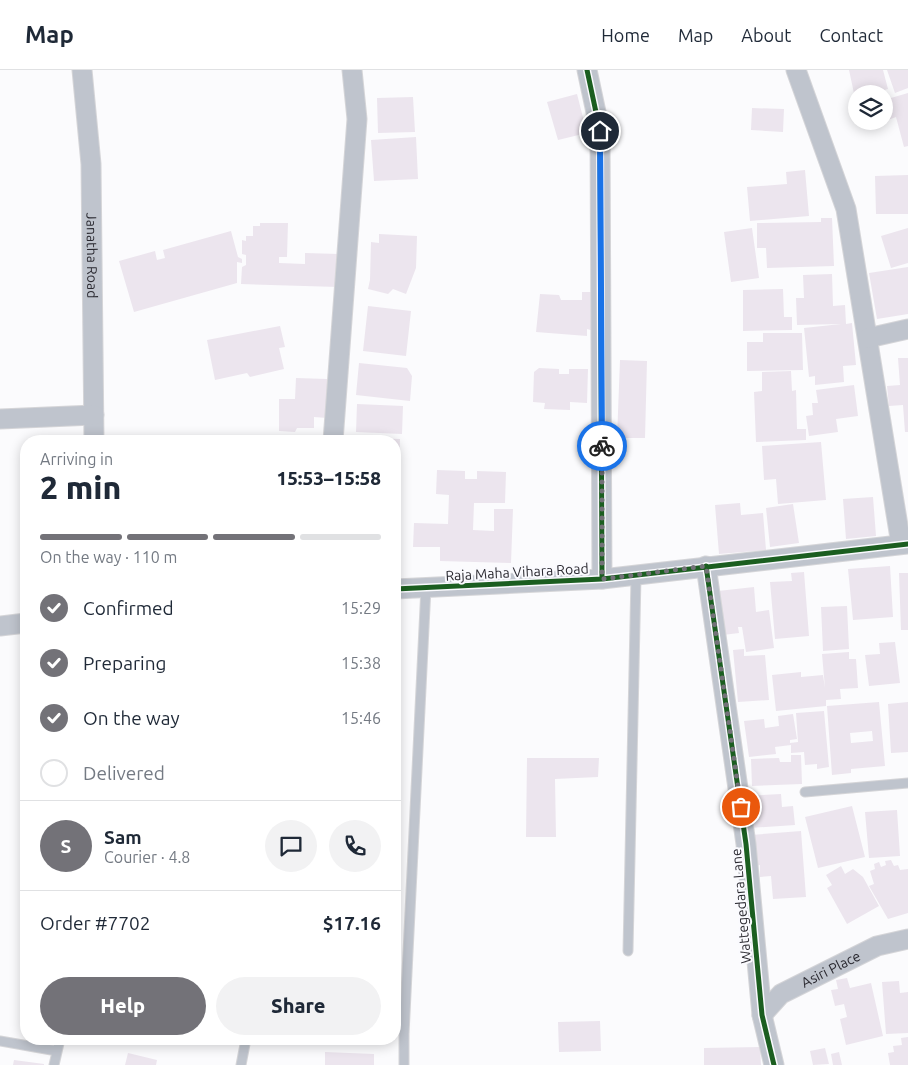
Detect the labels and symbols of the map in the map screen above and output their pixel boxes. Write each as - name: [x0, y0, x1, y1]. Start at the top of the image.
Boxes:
- pin: [579, 110, 621, 152]
- street label: Janatha Road: [84, 213, 100, 298]
- courier: [577, 421, 627, 471]
- street label: Raja Maha Vihara Road: [445, 560, 589, 584]
- pin: [720, 786, 762, 828]
- street label: Wattegedara Lane: [728, 848, 754, 964]
- street label: Asiri Place: [799, 948, 863, 991]

